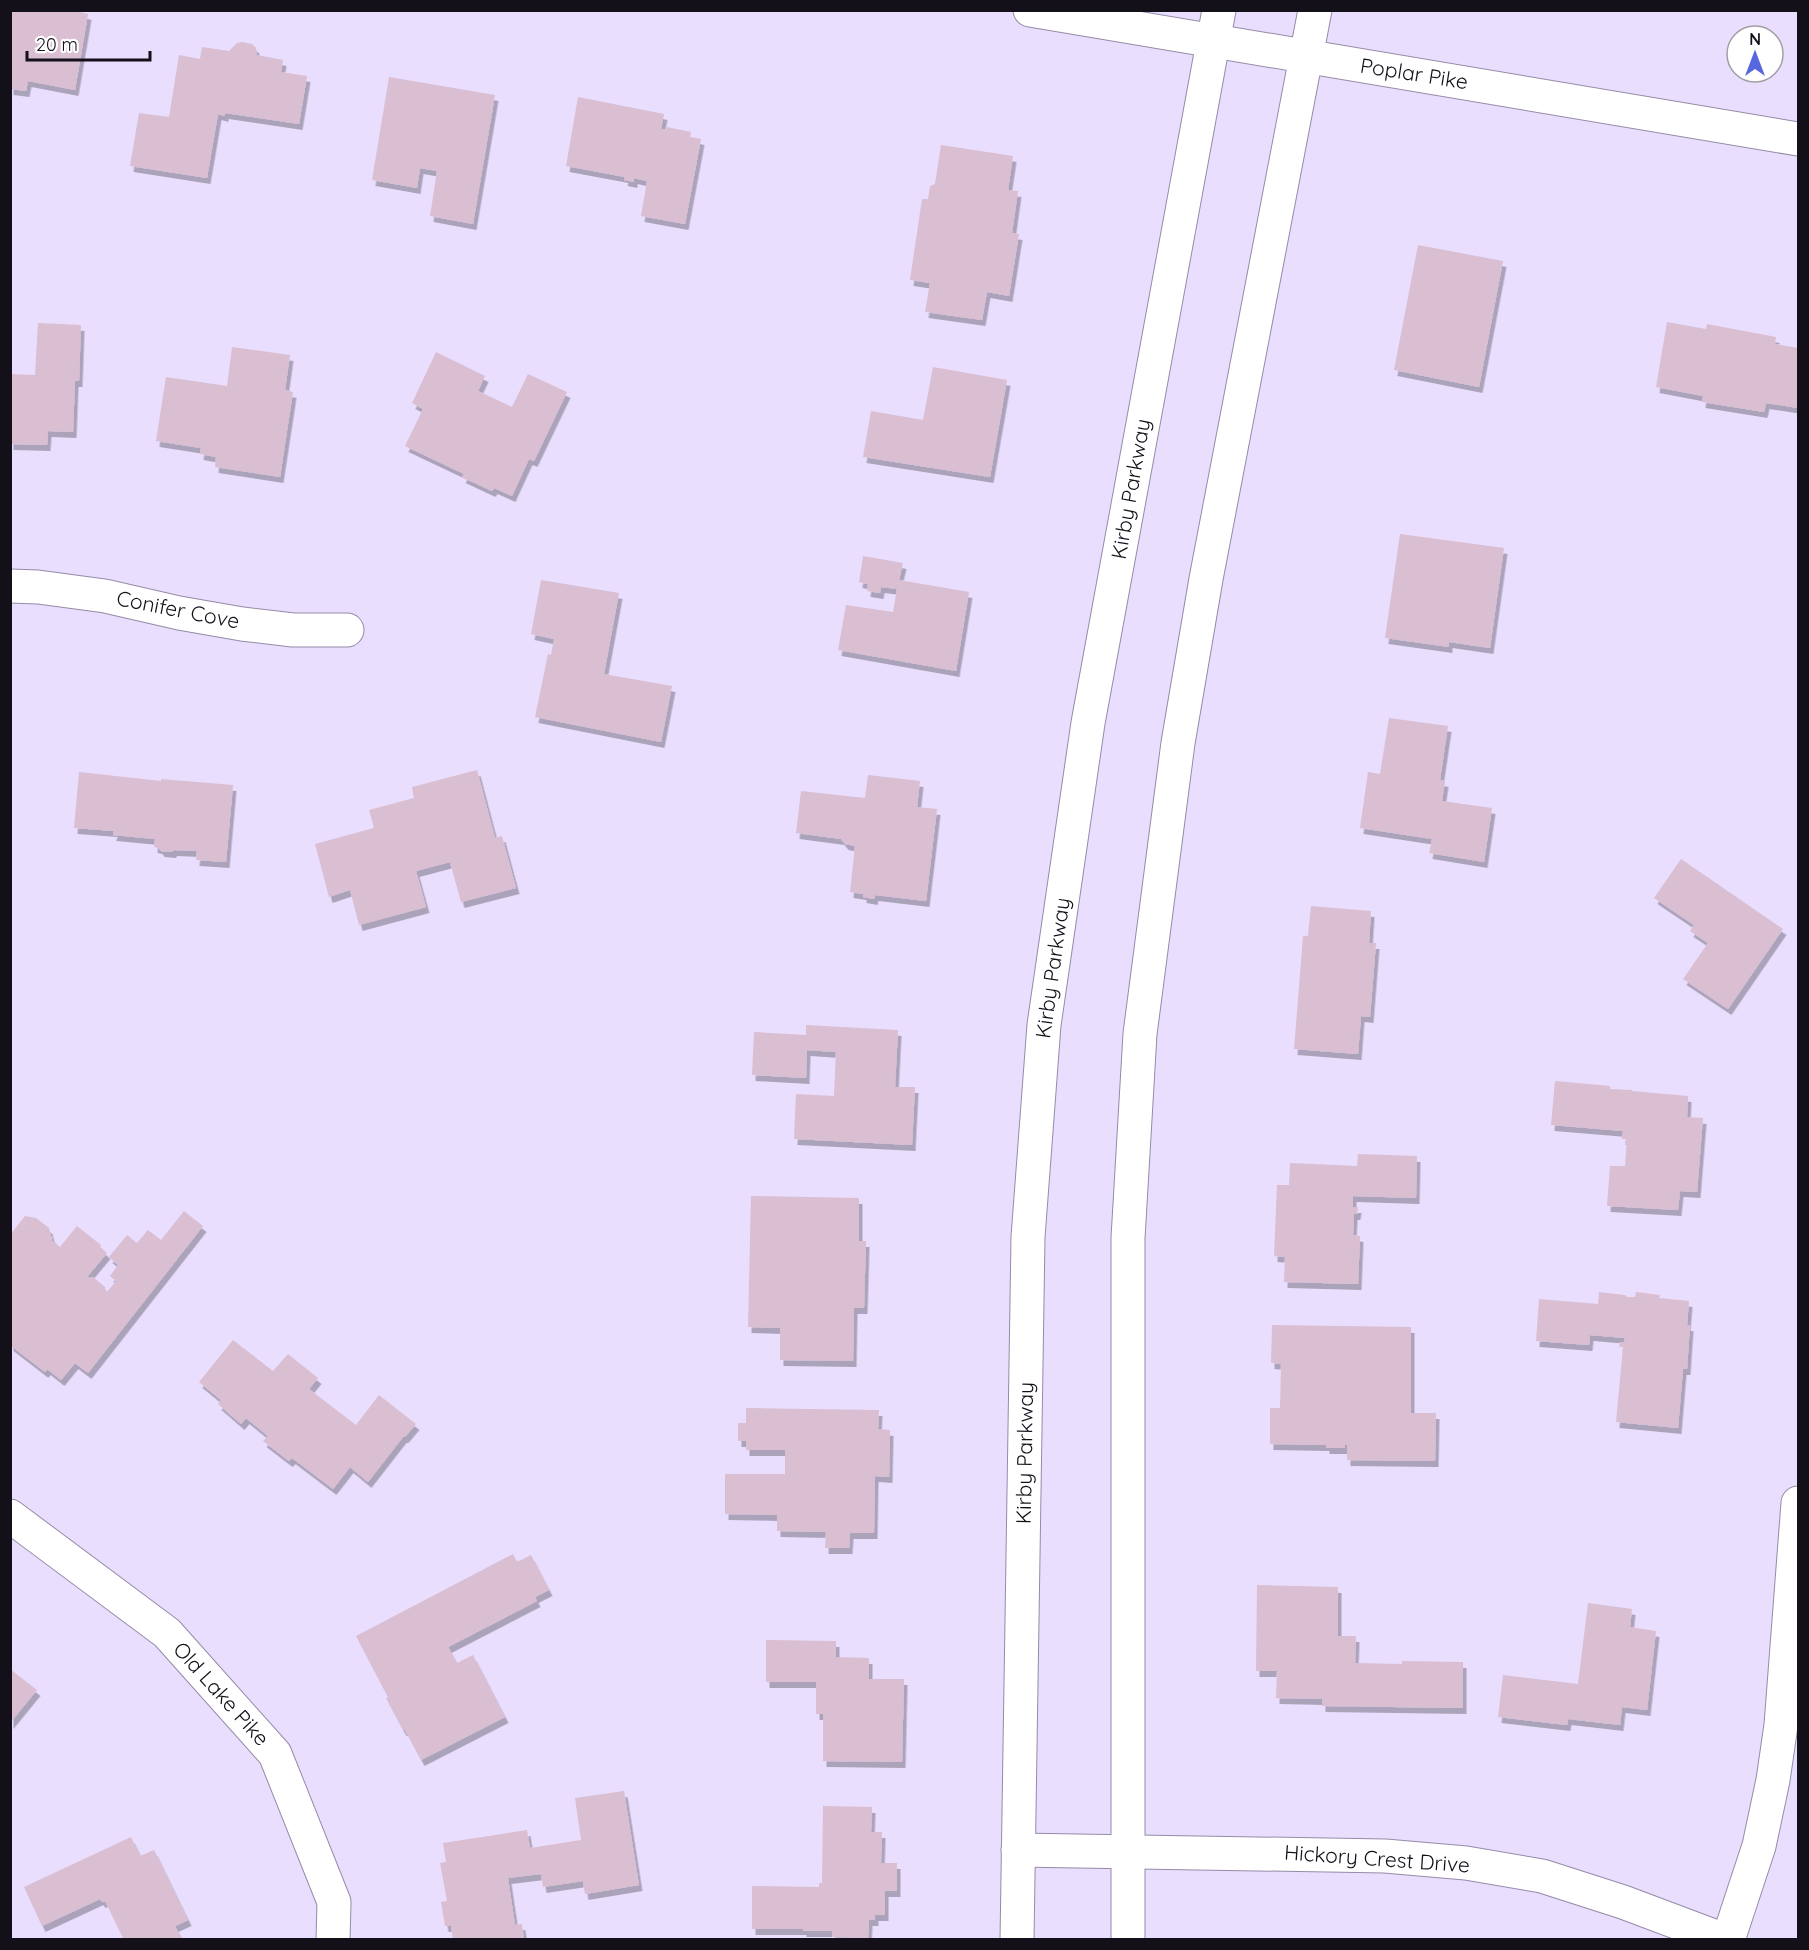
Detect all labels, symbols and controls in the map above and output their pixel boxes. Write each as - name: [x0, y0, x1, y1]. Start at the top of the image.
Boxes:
- scale bar: [27, 24, 150, 62]
- north arrow: [1725, 24, 1785, 84]
- text: N: [1749, 29, 1761, 49]
- text: 20 m: [36, 33, 78, 56]
- street label: Poplar Pike: [1358, 52, 1470, 94]
- street label: Kirby Parkway: [1105, 417, 1155, 561]
- street label: Conifer Cove: [115, 584, 242, 634]
- street label: Kirby Parkway: [1029, 896, 1075, 1040]
- street label: Kirby Parkway: [1010, 1382, 1038, 1524]
- street label: Old Lake Pike: [168, 1636, 275, 1751]
- street label: Hickory Crest Drive: [1283, 1839, 1471, 1877]

